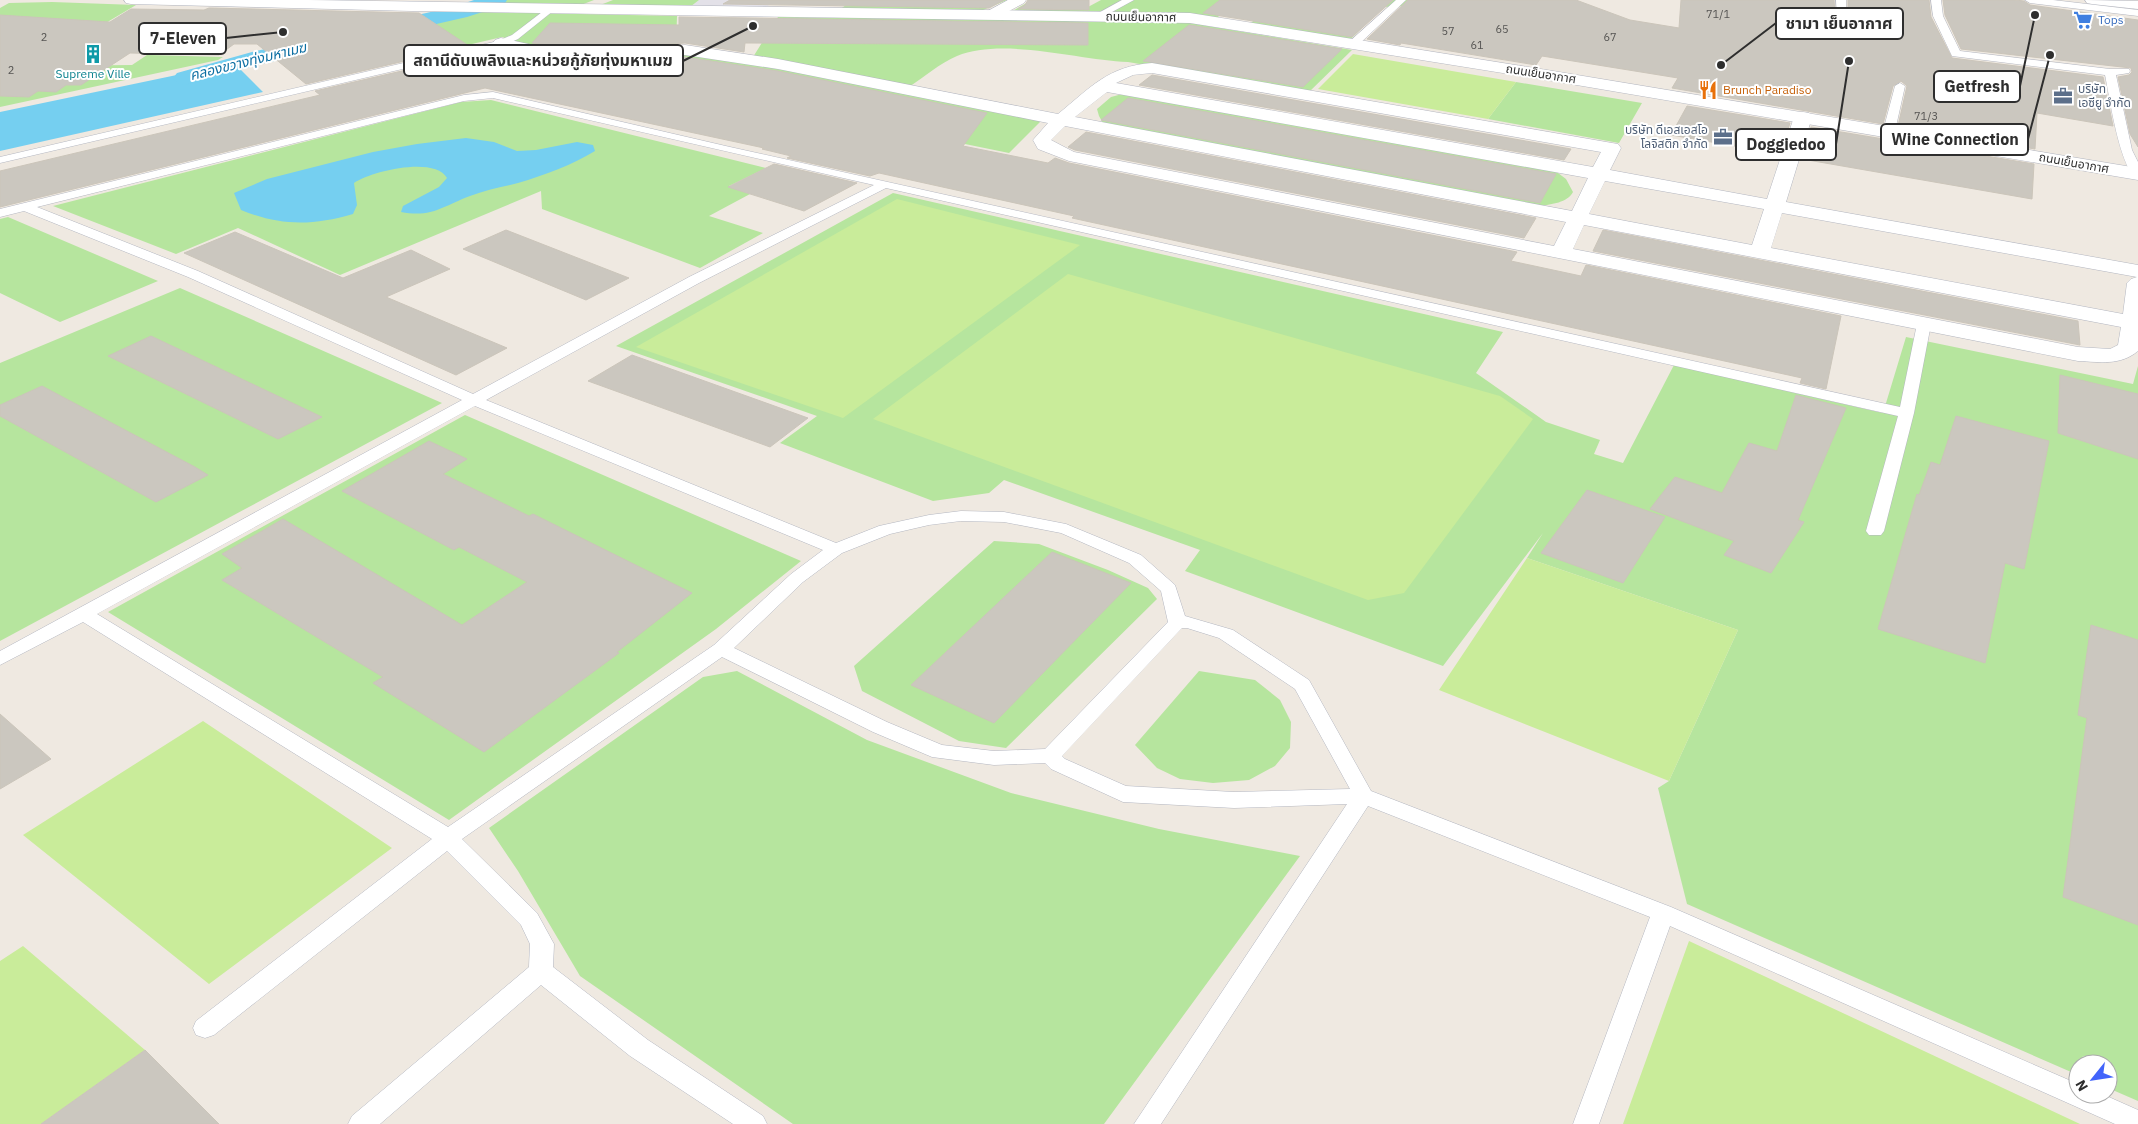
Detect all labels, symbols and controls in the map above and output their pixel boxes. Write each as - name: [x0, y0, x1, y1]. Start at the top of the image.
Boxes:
- house number: 71/1: [1706, 7, 1730, 21]
- street label: ถนนเย็นอากาศ: [1105, 8, 1177, 25]
- callout: ชามา เย็นอากาศ: [1776, 8, 1903, 39]
- supermarket icon: Tops: [2072, 9, 2094, 31]
- place label: Tops: [2098, 12, 2124, 27]
- text: ชามา เย็นอากาศ: [1785, 13, 1893, 33]
- house number: 65: [1495, 22, 1509, 36]
- callout: 7-Eleven: [139, 23, 226, 54]
- house number: 57: [1441, 24, 1455, 38]
- text: 7-Eleven: [150, 28, 216, 48]
- house number: 2: [41, 30, 47, 44]
- house number: 67: [1603, 30, 1617, 44]
- water label: คลองขวางทุ่งมหาเมฆ: [188, 37, 310, 84]
- house number: 61: [1470, 38, 1484, 52]
- building icon: Supreme Ville: [82, 43, 104, 65]
- callout: สถานีดับเพลิงและหน่วยกู้ภัยทุ่งมหาเมฆ: [404, 45, 683, 76]
- text: สถานีดับเพลิงและหน่วยกู้ภัยทุ่งมหาเมฆ: [413, 50, 673, 71]
- street label: ถนนเย็นอากาศ: [1505, 61, 1577, 86]
- house number: 2: [8, 63, 14, 77]
- place label: Supreme Ville: [56, 66, 131, 81]
- callout: Getfresh: [1934, 71, 2020, 102]
- text: Getfresh: [1944, 76, 2010, 96]
- restaurant icon: Brunch Paradiso: [1697, 79, 1719, 101]
- place label: บริษัท เอซียู จำกัด: [2078, 81, 2131, 110]
- place label: Brunch Paradiso: [1723, 82, 1812, 97]
- office icon: บริษัท เอซียู จำกัด: [2052, 85, 2074, 107]
- house number: 71/3: [1914, 109, 1938, 123]
- place label: บริษัท ดีเอสเอสโอ โลจิสติก จำกัด: [1625, 122, 1708, 151]
- callout: Wine Connection: [1881, 124, 2028, 155]
- office icon: บริษัท ดีเอสเอสโอ โลจิสติก จำกัด: [1712, 126, 1734, 148]
- callout: Doggiedoo: [1736, 129, 1836, 160]
- text: Wine Connection: [1891, 129, 2019, 149]
- text: Doggiedoo: [1746, 134, 1826, 154]
- street label: ถนนเย็นอากาศ: [2038, 149, 2110, 176]
- north arrow: [2068, 1054, 2118, 1104]
- text: N: [2071, 1077, 2092, 1094]

